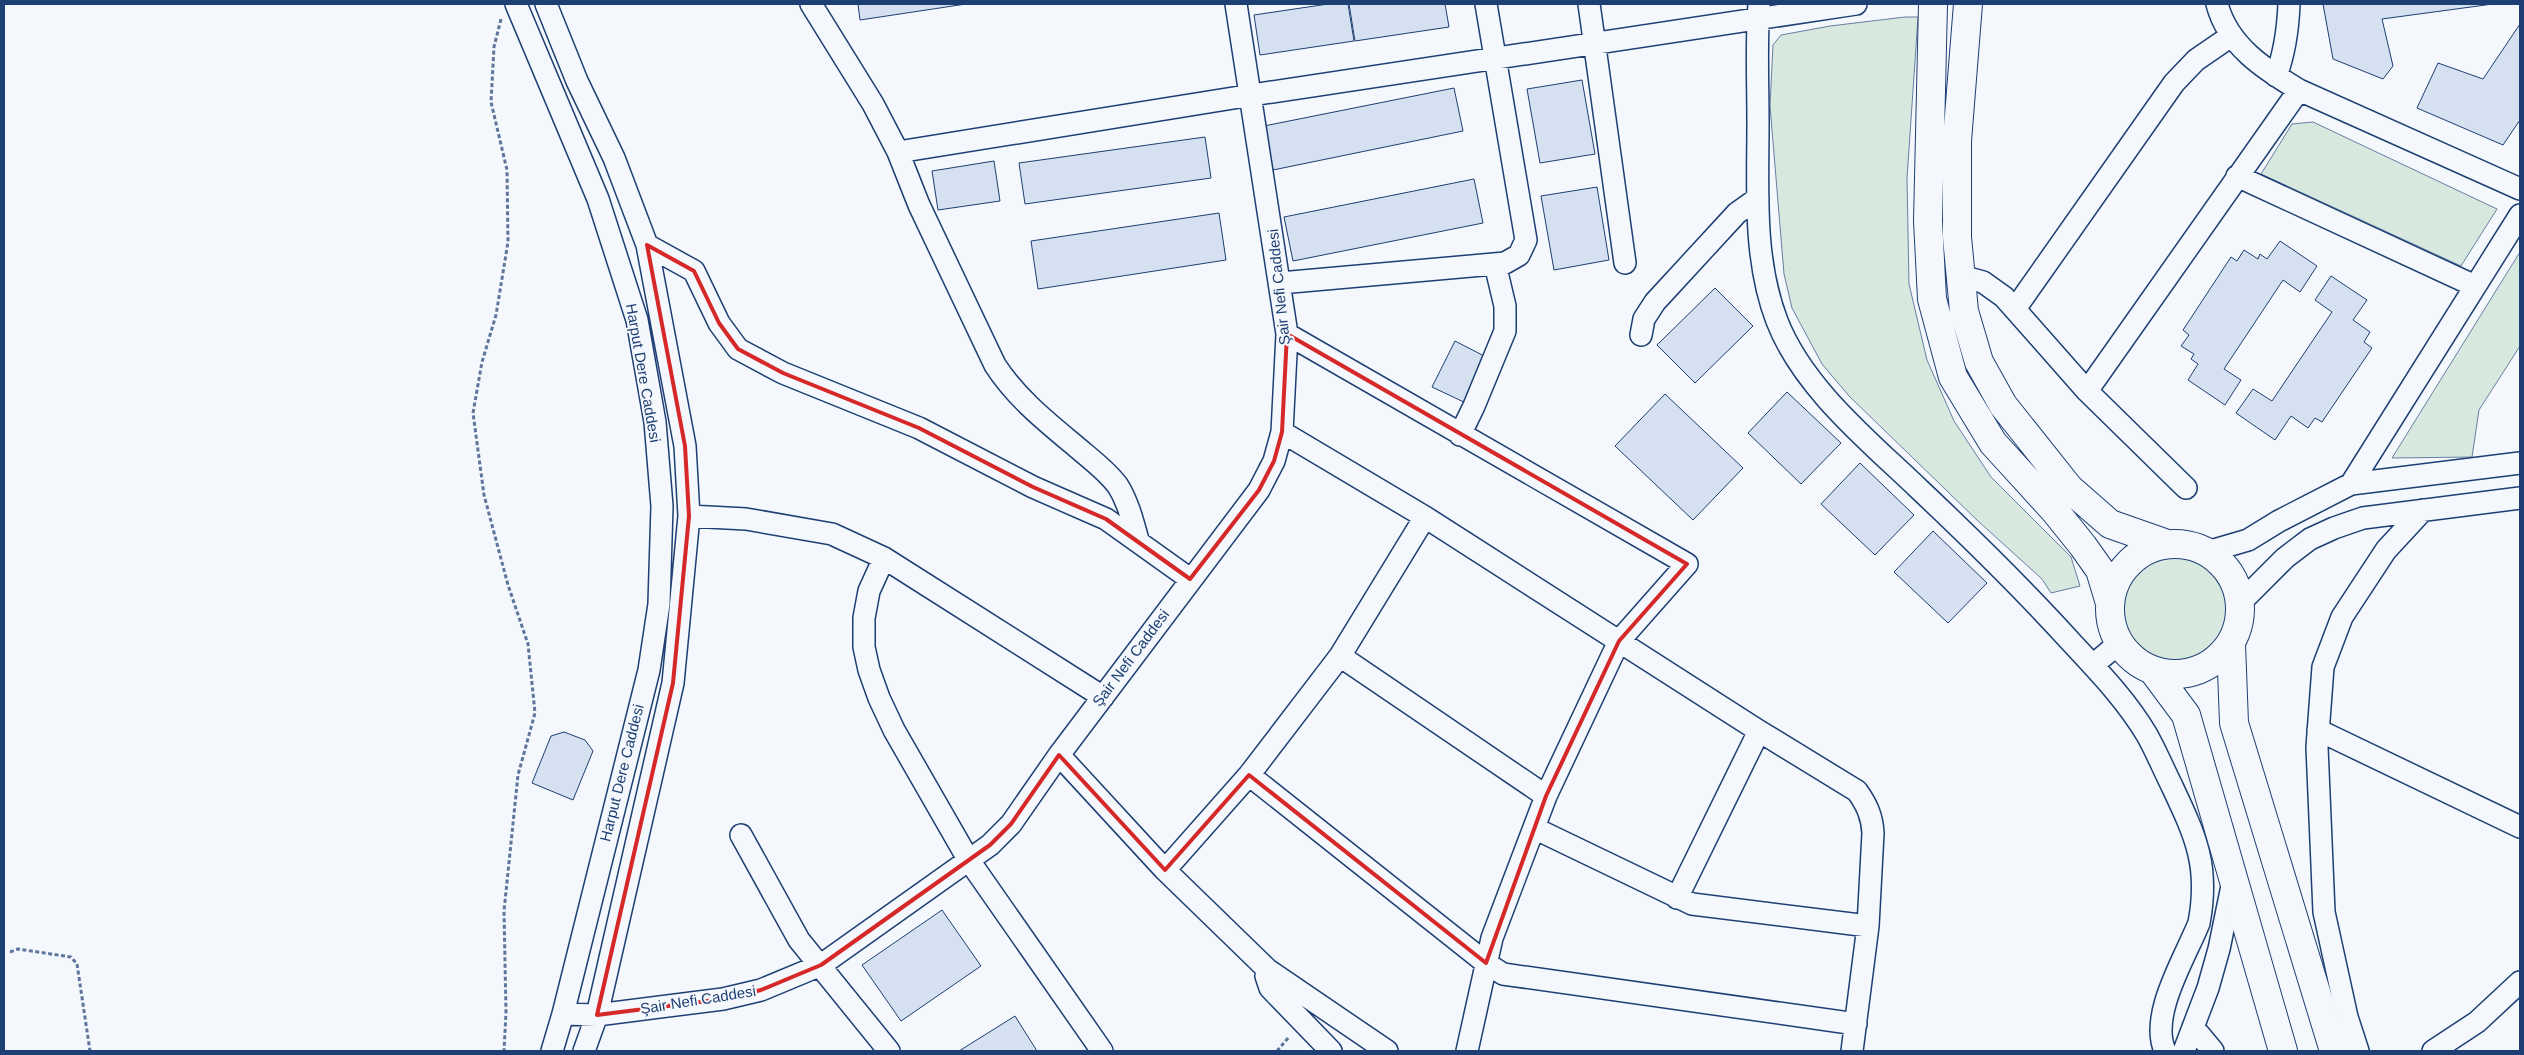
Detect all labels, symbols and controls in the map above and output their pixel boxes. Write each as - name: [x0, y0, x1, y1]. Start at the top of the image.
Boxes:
- street label: Şair Nefi Caddesi: [1264, 228, 1293, 346]
- street label: Harput Dere Caddesi: [623, 302, 664, 444]
- street label: Şair Nefi Caddesi: [1089, 606, 1173, 709]
- street label: Harput Dere Caddesi: [596, 702, 647, 843]
- street label: Şair Nefi Caddesi: [639, 982, 757, 1017]

